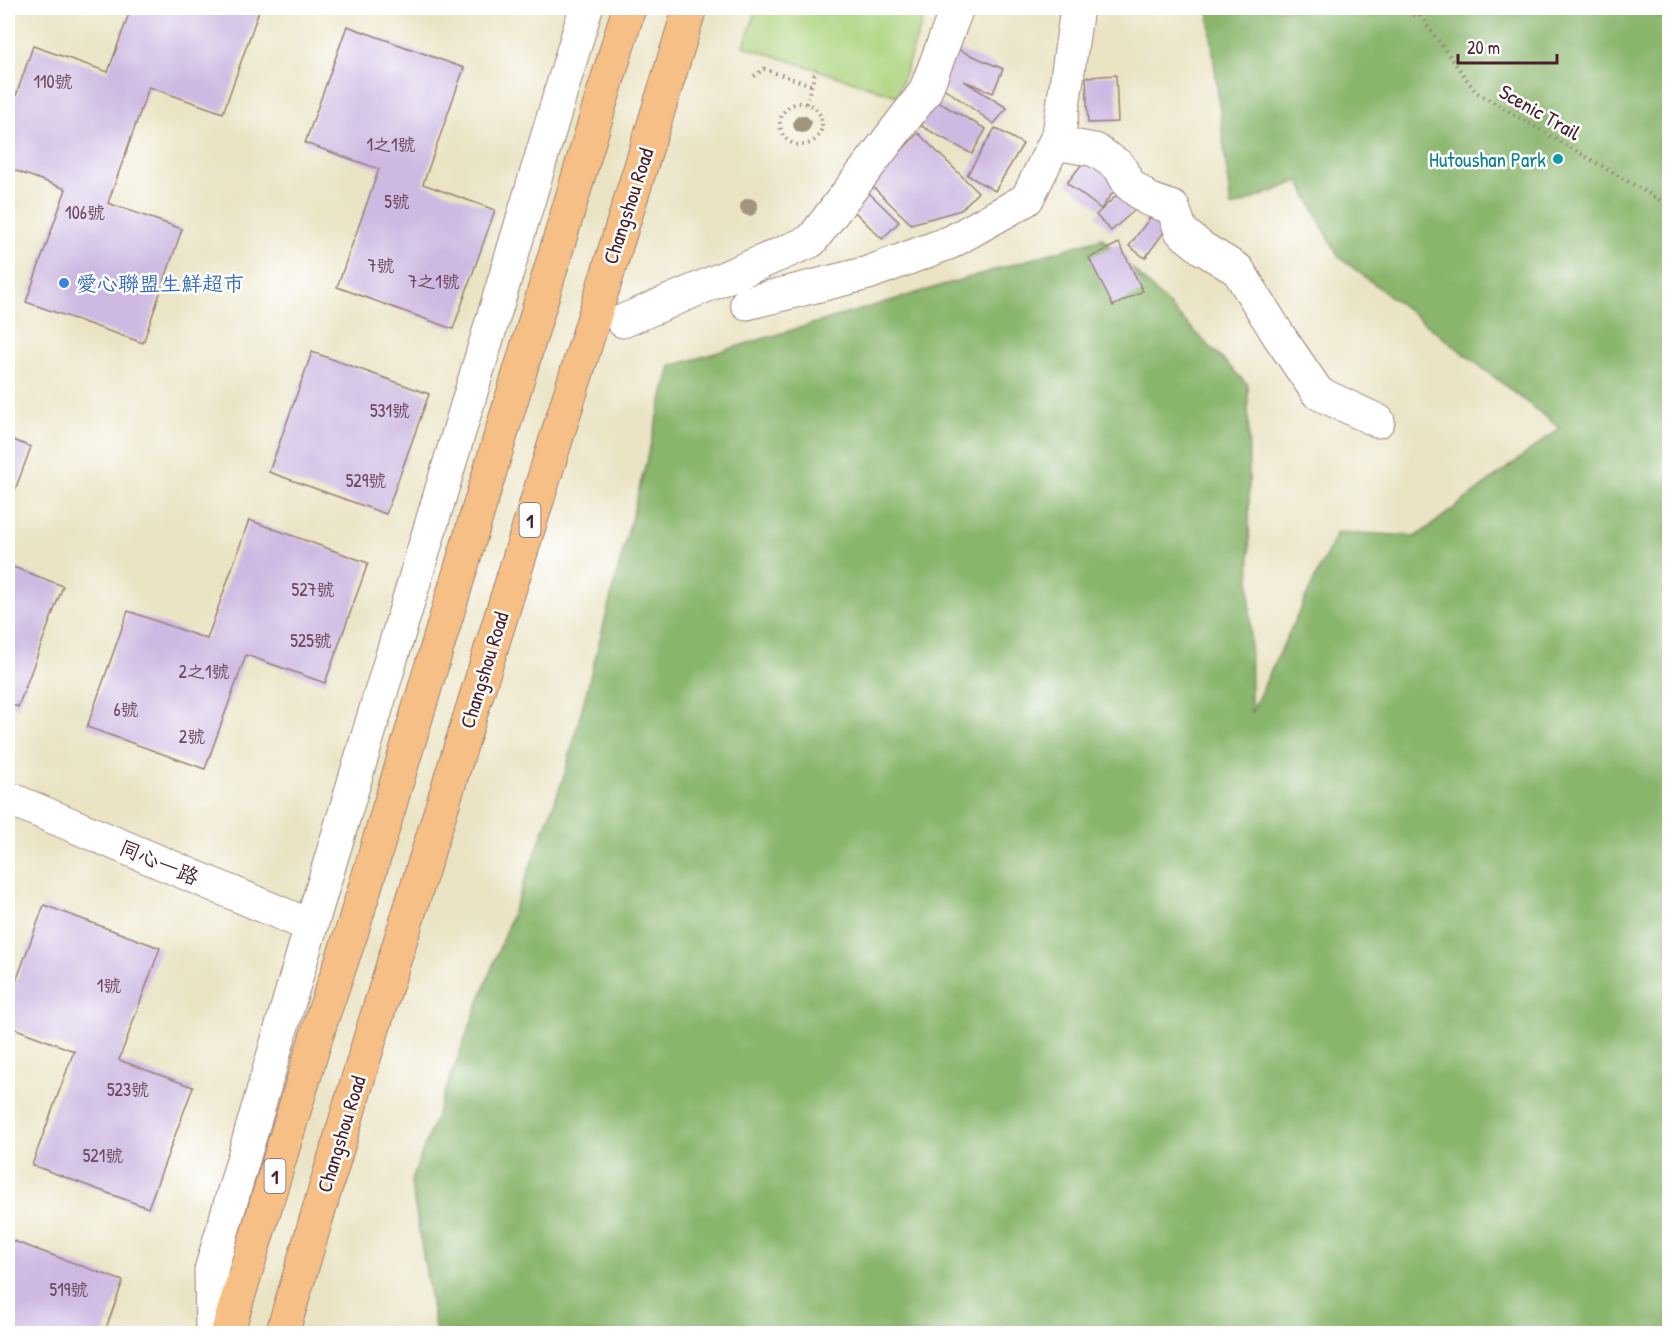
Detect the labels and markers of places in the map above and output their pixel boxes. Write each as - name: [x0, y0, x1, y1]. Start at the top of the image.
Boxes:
- place label: Hutoushan Park: [1429, 145, 1546, 174]
- marker: Hutoushan Park: [1551, 152, 1565, 166]
- place label: 愛心聯盟生鮮超市: [76, 269, 244, 298]
- marker: 愛心聯盟生鮮超市: [57, 276, 71, 290]

